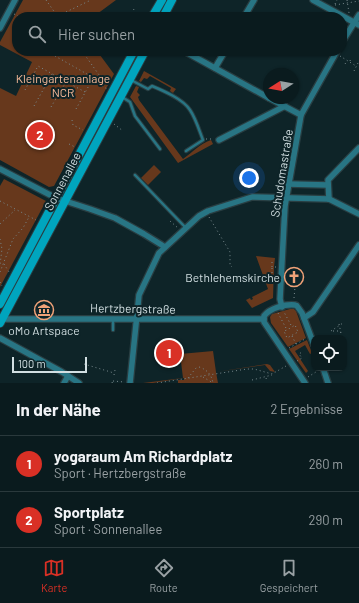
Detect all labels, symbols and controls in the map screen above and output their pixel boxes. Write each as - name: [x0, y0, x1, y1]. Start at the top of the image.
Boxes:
- search box: [12, 12, 347, 56]
- icon: search: [26, 23, 48, 45]
- text: Hier suchen: [58, 25, 135, 43]
- north arrow: [263, 68, 299, 104]
- park label: Kleingartenanlage NCR: [16, 71, 110, 99]
- pin: 2: [27, 120, 53, 150]
- street label: Schudomastraße: [267, 128, 295, 218]
- street label: Sonnenallee: [41, 150, 83, 212]
- your location: [239, 168, 259, 188]
- church icon: Bethlehemskirche: [283, 266, 305, 288]
- place label: Bethlehemskirche: [185, 270, 280, 284]
- museum icon: oMo Artspace: [33, 299, 55, 321]
- street label: Hertzbergstraße: [90, 300, 176, 316]
- place label: oMo Artspace: [8, 323, 80, 337]
- map controls: [311, 335, 347, 371]
- button: locate: [311, 335, 347, 371]
- pin: 1: [156, 338, 182, 368]
- scale bar: [12, 355, 87, 374]
- text: 100 m: [18, 357, 46, 370]
- text: In der Nähe: [16, 399, 101, 419]
- text: 2 Ergebnisse: [270, 401, 343, 417]
- text: yogaraum Am Richardplatz: [54, 447, 232, 465]
- text: 1: [27, 456, 31, 472]
- text: 260 m: [309, 456, 343, 472]
- text: Sport · Hertzbergstraße: [54, 465, 186, 481]
- text: Sportplatz: [54, 503, 124, 521]
- text: 2: [25, 512, 33, 528]
- text: 290 m: [309, 512, 343, 528]
- text: Sport · Sonnenallee: [54, 521, 162, 537]
- tab: Karte: [41, 557, 67, 594]
- tab: Route: [149, 557, 178, 594]
- tab: Gespeichert: [260, 557, 318, 594]

